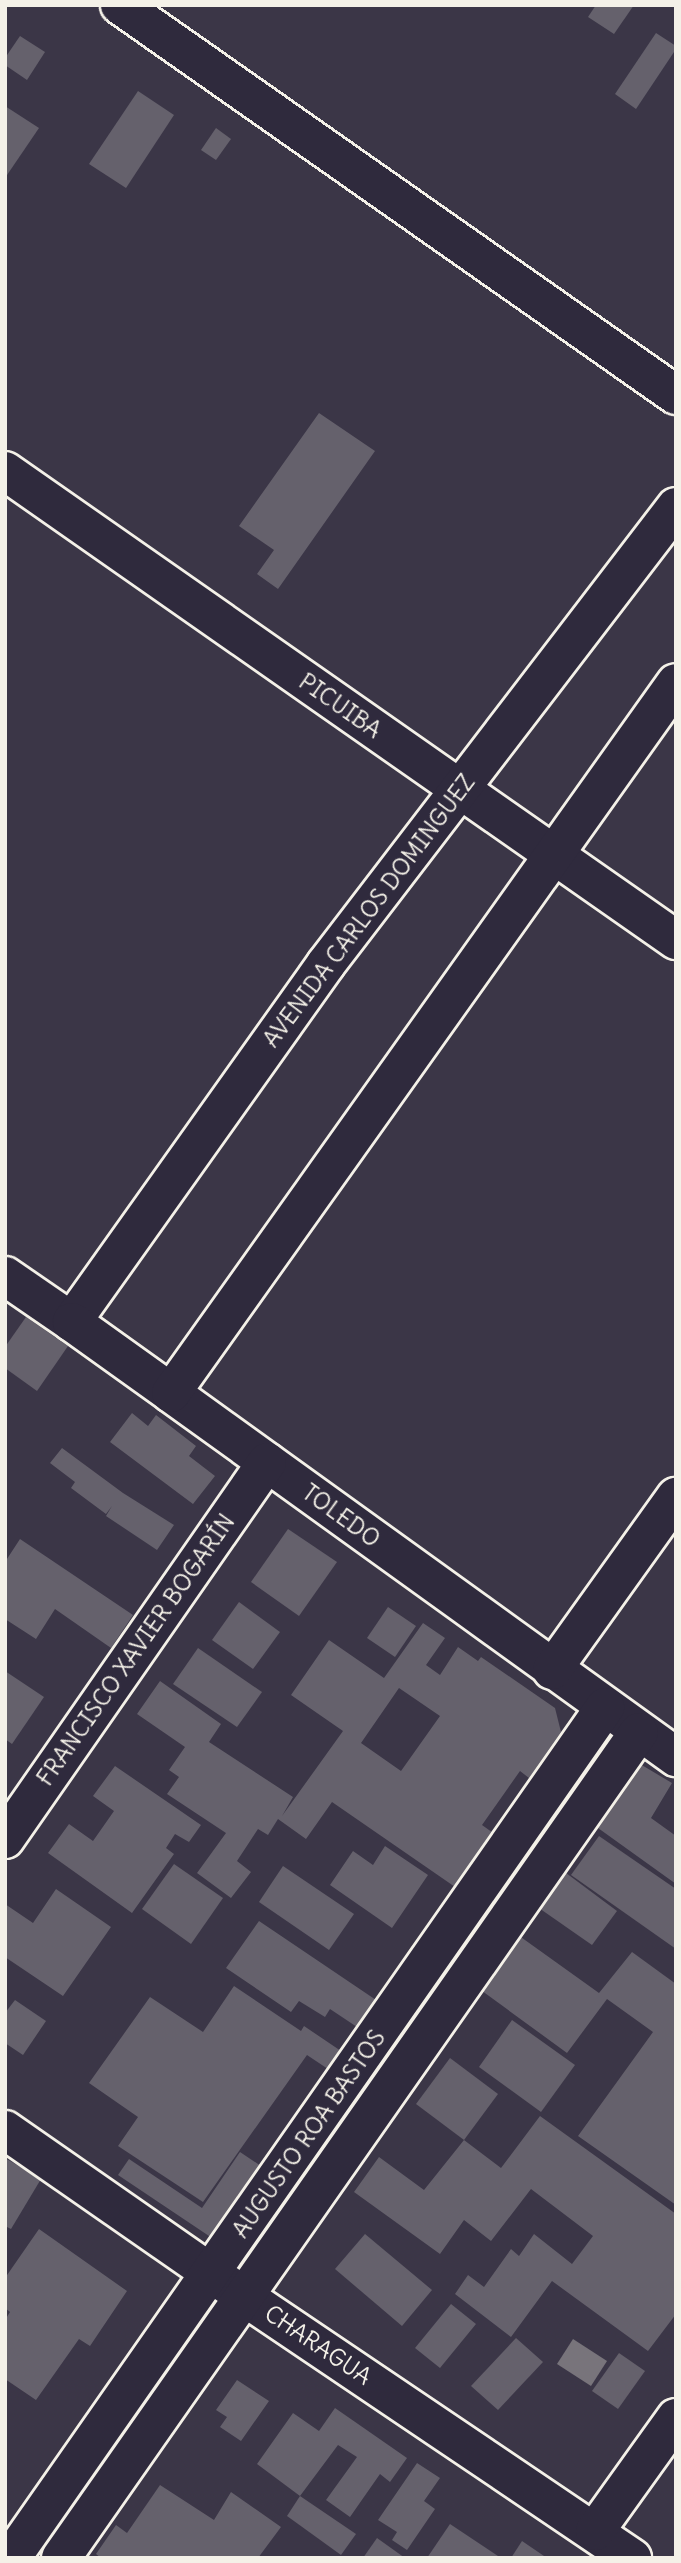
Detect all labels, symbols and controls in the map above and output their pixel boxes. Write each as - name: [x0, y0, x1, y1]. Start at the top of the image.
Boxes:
- street label: PICUIBA: [294, 668, 386, 744]
- street label: AVENIDA CARLOS DOMINGUEZ: [257, 769, 481, 1053]
- street label: TOLEDO: [297, 1479, 385, 1553]
- street label: FRANCISCO XAVIER BOGARÍN: [31, 1509, 241, 1791]
- street label: AUGUSTO ROA BASTOS: [227, 2025, 391, 2243]
- street label: CHARAGUA: [259, 2299, 377, 2391]

